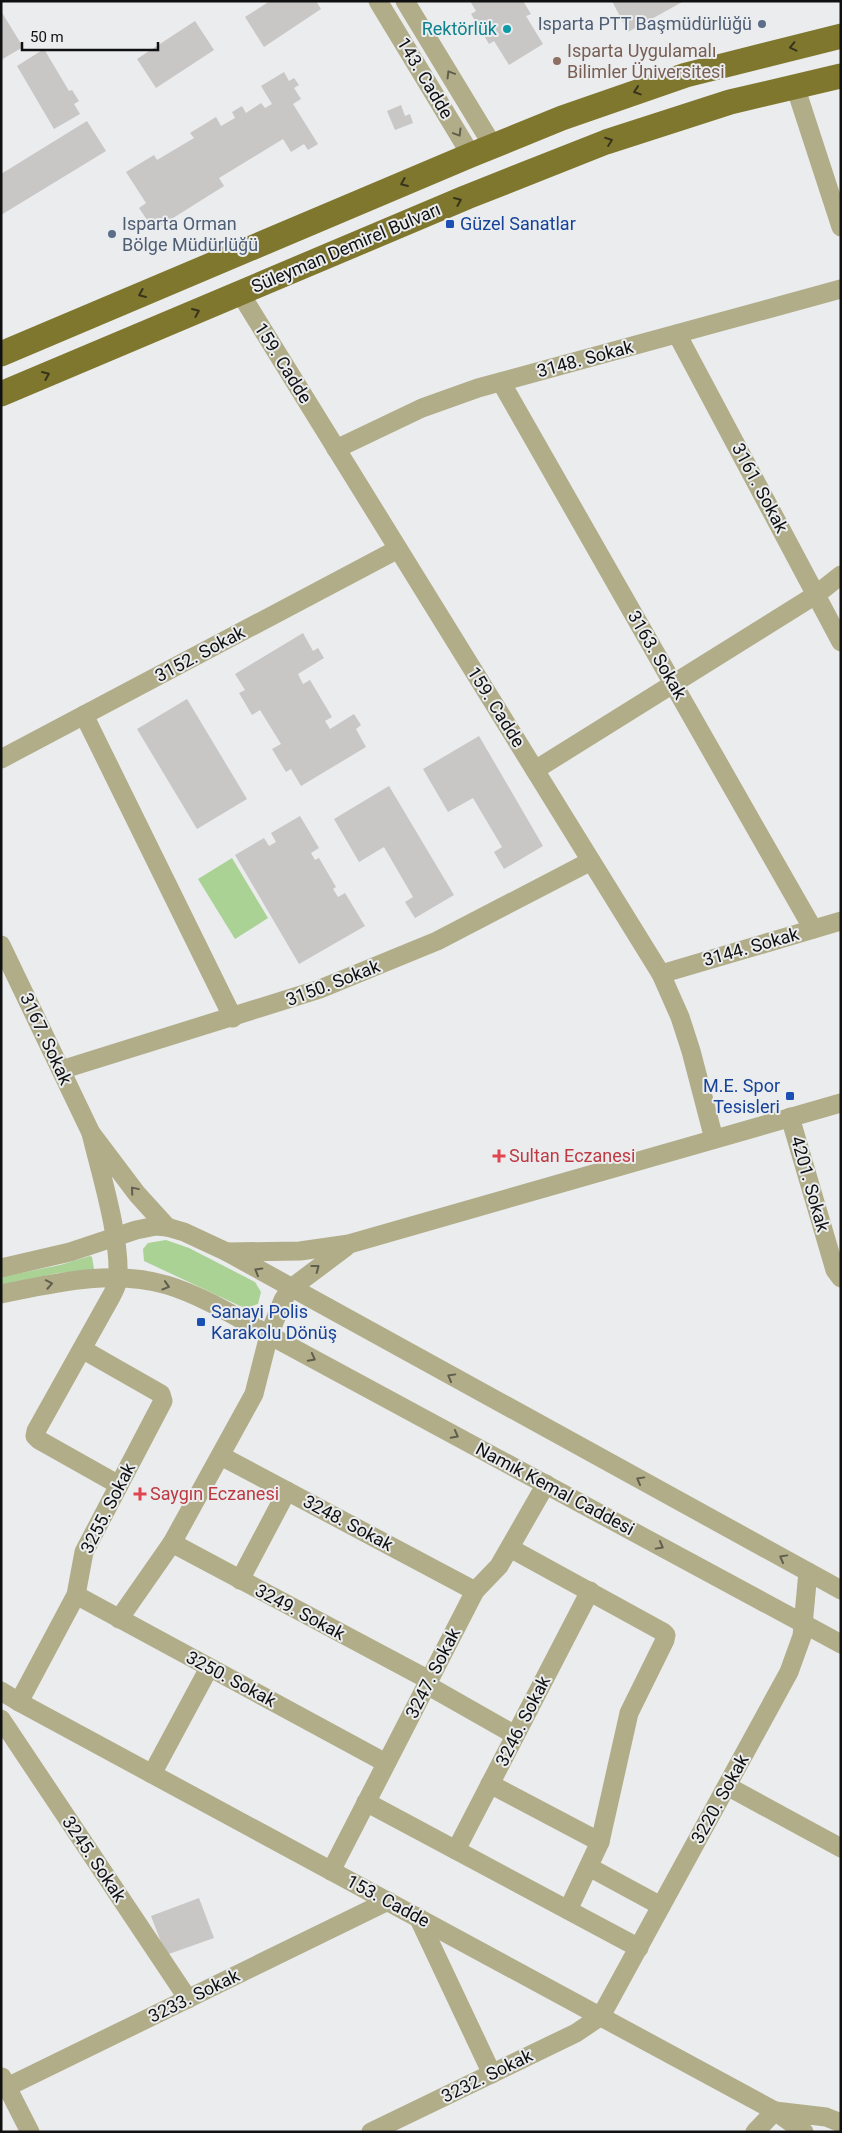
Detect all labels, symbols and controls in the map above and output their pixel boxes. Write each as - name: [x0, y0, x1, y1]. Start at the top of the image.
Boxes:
- place label: Isparta PTT Başmüdürlüğü: [538, 13, 752, 34]
- place label: Rektörlük: [422, 18, 498, 39]
- marker: Isparta PTT Başmüdürlüğü: [756, 18, 768, 30]
- scale bar: [22, 20, 159, 52]
- marker: Rektörlük: [501, 23, 513, 35]
- text: 50 m: [30, 28, 64, 46]
- street label: 143. Cadde: [393, 33, 458, 122]
- place label: Isparta Uygulamalı Bilimler Üniversitesi: [567, 40, 725, 82]
- one-way arrow: [789, 41, 798, 52]
- marker: Isparta Uygulamalı Bilimler Üniversitesi: [551, 55, 563, 67]
- one-way arrow: [446, 71, 456, 80]
- one-way arrow: [633, 85, 642, 95]
- one-way arrow: [452, 127, 461, 136]
- one-way arrow: [605, 137, 613, 147]
- one-way arrow: [400, 176, 409, 187]
- one-way arrow: [453, 196, 462, 207]
- street label: Süleyman Demirel Bulvarı: [248, 198, 443, 297]
- place label: Isparta Orman Bölge Müdürlüğü: [122, 213, 258, 255]
- place label: Güzel Sanatlar: [460, 213, 576, 234]
- marker: Güzel Sanatlar: [444, 218, 456, 230]
- marker: Isparta Orman Bölge Müdürlüğü: [106, 228, 118, 240]
- one-way arrow: [138, 287, 147, 298]
- one-way arrow: [191, 307, 200, 318]
- street label: 159. Cadde: [250, 319, 316, 407]
- street label: 3148. Sokak: [534, 335, 636, 381]
- one-way arrow: [41, 371, 50, 381]
- street label: 3161. Sokak: [728, 439, 793, 537]
- street label: 3163. Sokak: [624, 607, 692, 703]
- street label: 3152. Sokak: [151, 621, 249, 686]
- street label: 159. Cadde: [463, 663, 529, 751]
- street label: 3144. Sokak: [701, 923, 802, 970]
- street label: 3150. Sokak: [283, 955, 383, 1010]
- street label: 3167. Sokak: [16, 990, 77, 1089]
- place label: M.E. Spor Tesisleri: [703, 1075, 780, 1117]
- marker: M.E. Spor Tesisleri: [784, 1090, 796, 1102]
- street label: 4201. Sokak: [787, 1134, 834, 1235]
- place label: Sultan Eczanesi: [509, 1145, 635, 1166]
- marker: Sultan Eczanesi: [493, 1150, 505, 1162]
- one-way arrow: [131, 1187, 140, 1196]
- one-way arrow: [310, 1265, 320, 1274]
- one-way arrow: [255, 1267, 264, 1277]
- one-way arrow: [45, 1279, 53, 1290]
- one-way arrow: [162, 1280, 170, 1290]
- place label: Sanayi Polis Karakolu Dönüş: [211, 1301, 337, 1343]
- marker: Sanayi Polis Karakolu Dönüş: [195, 1316, 207, 1328]
- one-way arrow: [307, 1352, 316, 1362]
- one-way arrow: [448, 1373, 457, 1383]
- one-way arrow: [450, 1429, 459, 1439]
- street label: Namık Kemal Caddesi: [472, 1438, 638, 1539]
- street label: 3255. Sokak: [76, 1458, 140, 1556]
- one-way arrow: [636, 1476, 645, 1486]
- place label: Saygın Eczanesi: [150, 1483, 279, 1504]
- marker: Saygın Eczanesi: [134, 1488, 146, 1500]
- street label: 3248. Sokak: [300, 1490, 397, 1555]
- one-way arrow: [654, 1539, 663, 1549]
- one-way arrow: [779, 1554, 788, 1564]
- street label: 3249. Sokak: [252, 1579, 349, 1644]
- street label: 3247. Sokak: [401, 1623, 465, 1721]
- street label: 3250. Sokak: [183, 1646, 280, 1711]
- street label: 3246. Sokak: [491, 1671, 555, 1769]
- street label: 3220. Sokak: [686, 1750, 753, 1847]
- street label: 3245. Sokak: [58, 1812, 131, 1906]
- street label: 153. Cadde: [343, 1870, 433, 1931]
- street label: 3233. Sokak: [145, 1964, 244, 2027]
- street label: 3232. Sokak: [438, 2044, 537, 2107]

